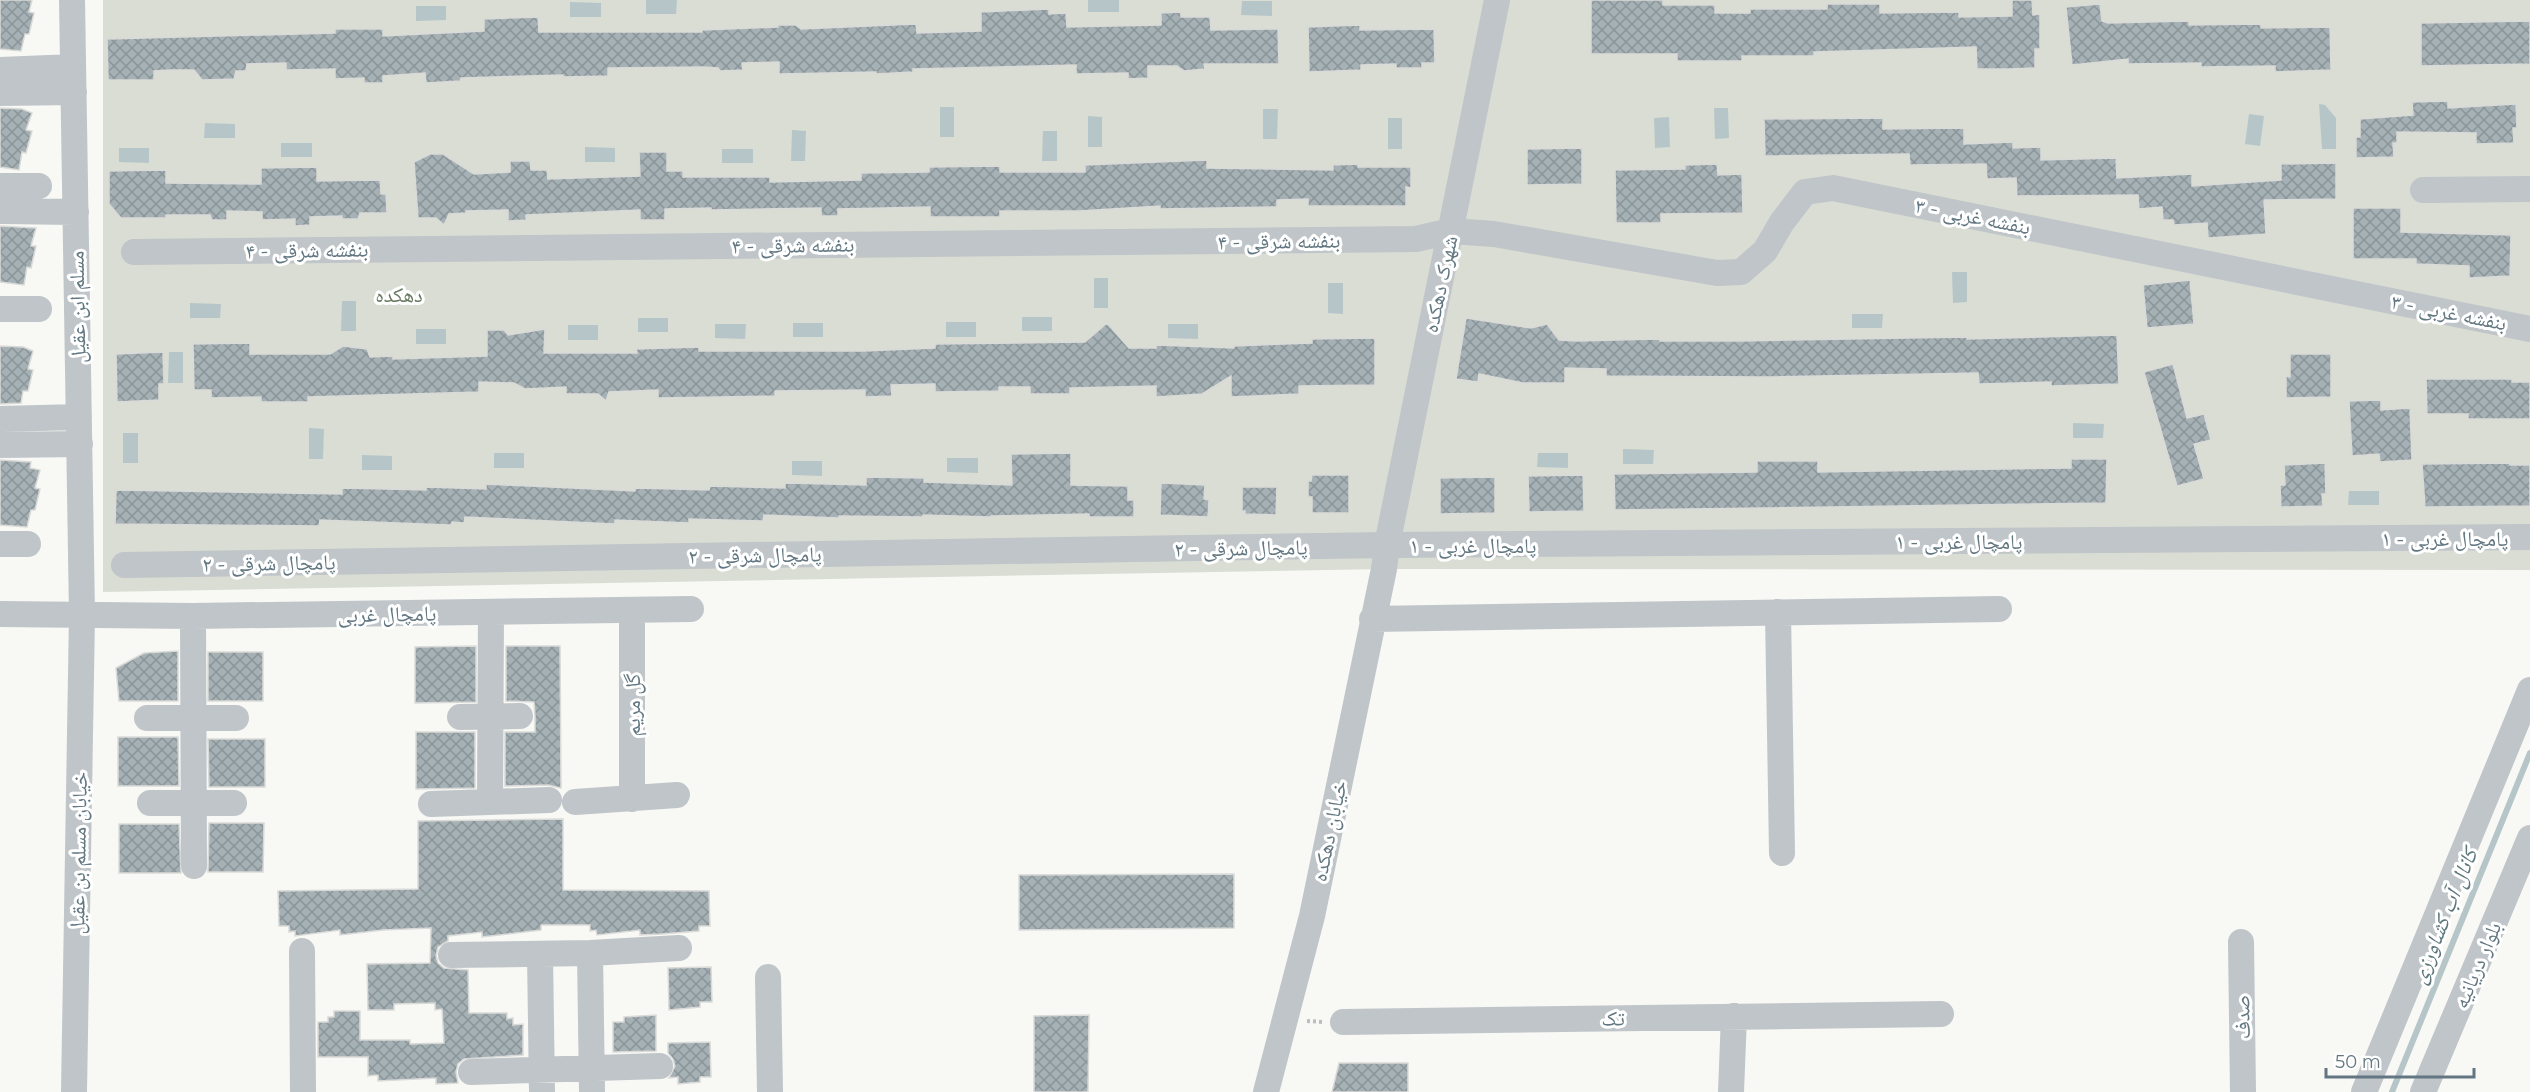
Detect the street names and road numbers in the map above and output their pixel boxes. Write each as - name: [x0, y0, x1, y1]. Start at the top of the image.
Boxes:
- street label: بنفشه غربی - ۳: [1913, 193, 2033, 240]
- street label: بنفشه شرقی - ۴: [1217, 227, 1341, 256]
- street label: بنفشه شرقی - ۴: [731, 231, 855, 260]
- street label: شهرک دهکده: [1418, 233, 1462, 335]
- street label: بنفشه شرقی - ۴: [245, 236, 369, 265]
- street label: مسلم ابن عقیل: [64, 251, 92, 363]
- street label: بنفشه غربی - ۳: [2389, 289, 2509, 336]
- street label: پامچال غربی - ۱: [2381, 526, 2509, 552]
- street label: پامچال غربی - ۱: [1895, 529, 2023, 555]
- street label: پامچال غربی - ۱: [1409, 533, 1537, 559]
- street label: پامچال شرقی - ۲: [1174, 534, 1308, 563]
- street label: پامچال شرقی - ۲: [688, 541, 822, 570]
- street label: پامچال شرقی - ۲: [202, 549, 336, 578]
- street label: پامچال غربی: [337, 601, 437, 628]
- street label: گل مریم: [620, 673, 647, 736]
- street label: خیابان مسلم بن عقیل: [64, 771, 94, 935]
- street label: خیابان دهکده: [1306, 778, 1352, 884]
- street label: بلوار دریانیه: [2448, 918, 2506, 1012]
- street label: صدف: [2229, 995, 2255, 1039]
- street label: تک: [1601, 1005, 1625, 1031]

